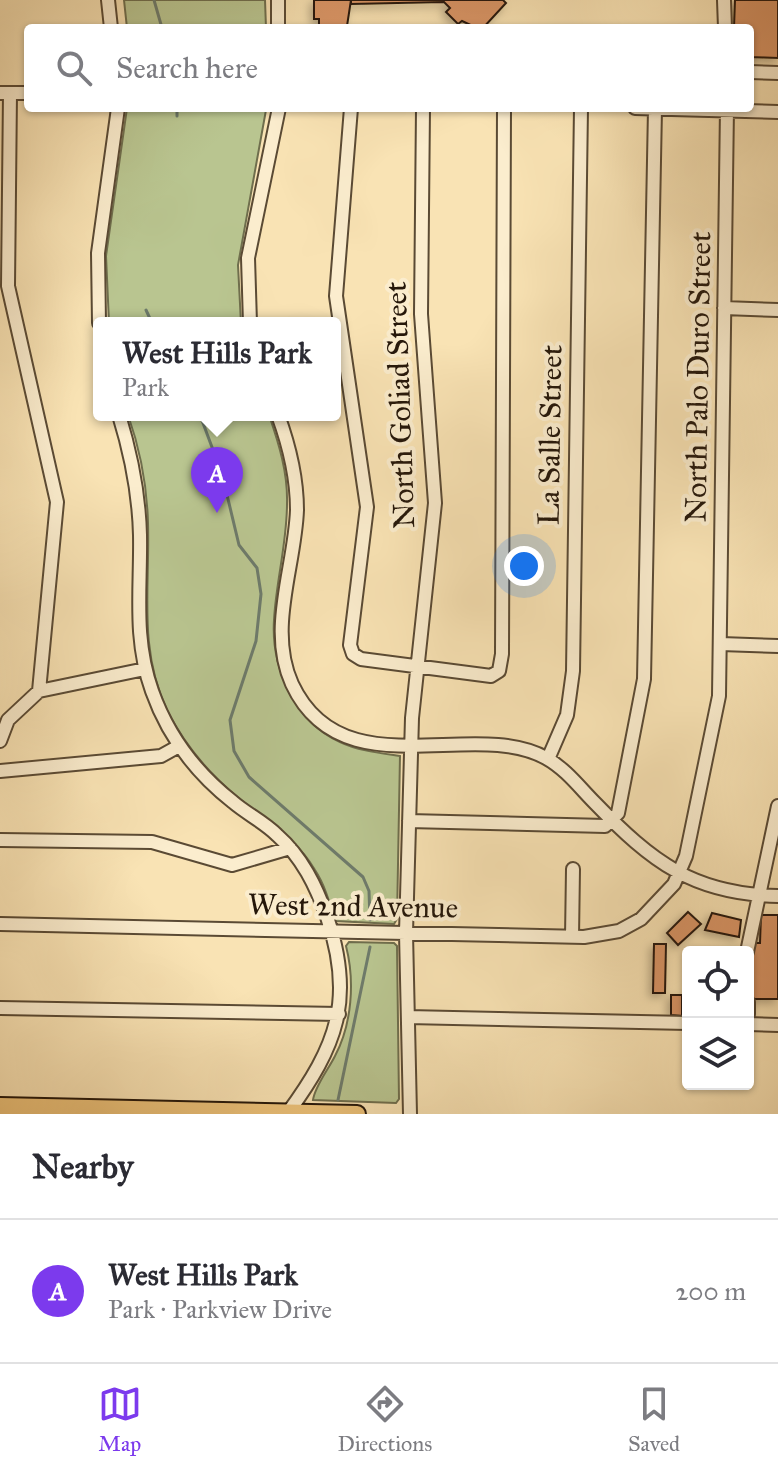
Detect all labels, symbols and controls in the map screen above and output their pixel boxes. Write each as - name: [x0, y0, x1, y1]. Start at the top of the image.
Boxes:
- search box: [24, 24, 754, 112]
- icon: search: [52, 46, 96, 90]
- text: Search here: [116, 50, 258, 86]
- street label: North Palo Duro Street: [677, 231, 719, 523]
- street label: North Goliad Street: [378, 280, 422, 529]
- popup: [93, 317, 341, 421]
- text: West Hills Park: [122, 335, 312, 371]
- street label: La Salle Street: [530, 344, 570, 526]
- text: Park: [122, 371, 169, 403]
- pin: A: [191, 447, 243, 513]
- your location: [504, 546, 544, 586]
- street label: West 2nd Avenue: [247, 886, 459, 926]
- map controls: [682, 946, 754, 1090]
- button: locate: [682, 946, 754, 1018]
- button: layers: [682, 1018, 754, 1090]
- text: Nearby: [32, 1146, 134, 1187]
- text: West Hills Park: [108, 1257, 298, 1293]
- text: A: [49, 1275, 67, 1307]
- text: 200 m: [675, 1275, 746, 1307]
- text: Park · Parkview Drive: [108, 1293, 332, 1325]
- tab: Map: [98, 1382, 142, 1457]
- tab: Directions: [337, 1382, 432, 1457]
- tab: Saved: [628, 1382, 680, 1457]

